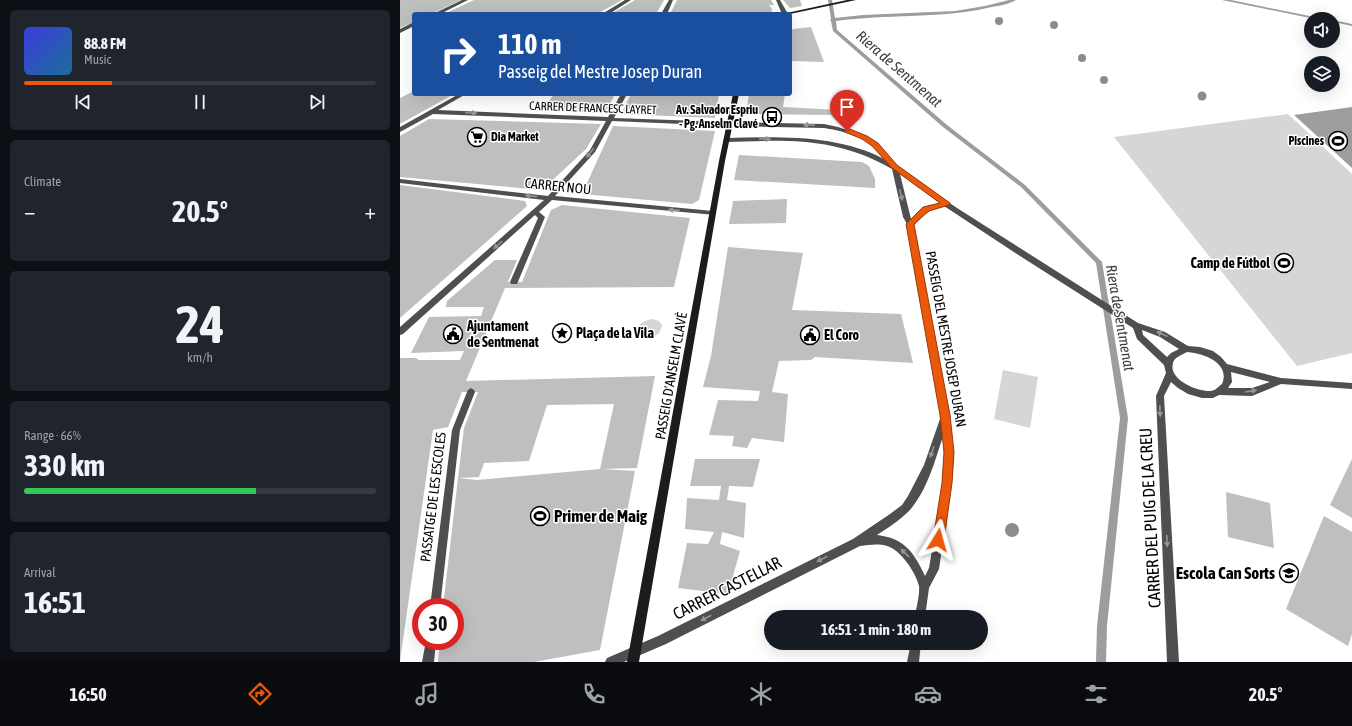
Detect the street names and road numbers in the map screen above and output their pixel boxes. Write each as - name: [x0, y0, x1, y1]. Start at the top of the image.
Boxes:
- street label: CARRER DE FRANCESC LAYRET: [529, 99, 658, 117]
- street label: CARRER NOU: [524, 175, 592, 197]
- street label: PASSEIG DEL MESTRE JOSEP DURAN: [923, 250, 969, 428]
- street label: PASSEIG D'ANSELM CLAVÈ: [652, 311, 690, 441]
- street label: CARRER DEL PUIG DE LA CREU: [1135, 427, 1165, 609]
- street label: PASSATGE DE LES ESCOLES: [417, 431, 449, 563]
- street label: CARRER CASTELLAR: [670, 552, 785, 624]

